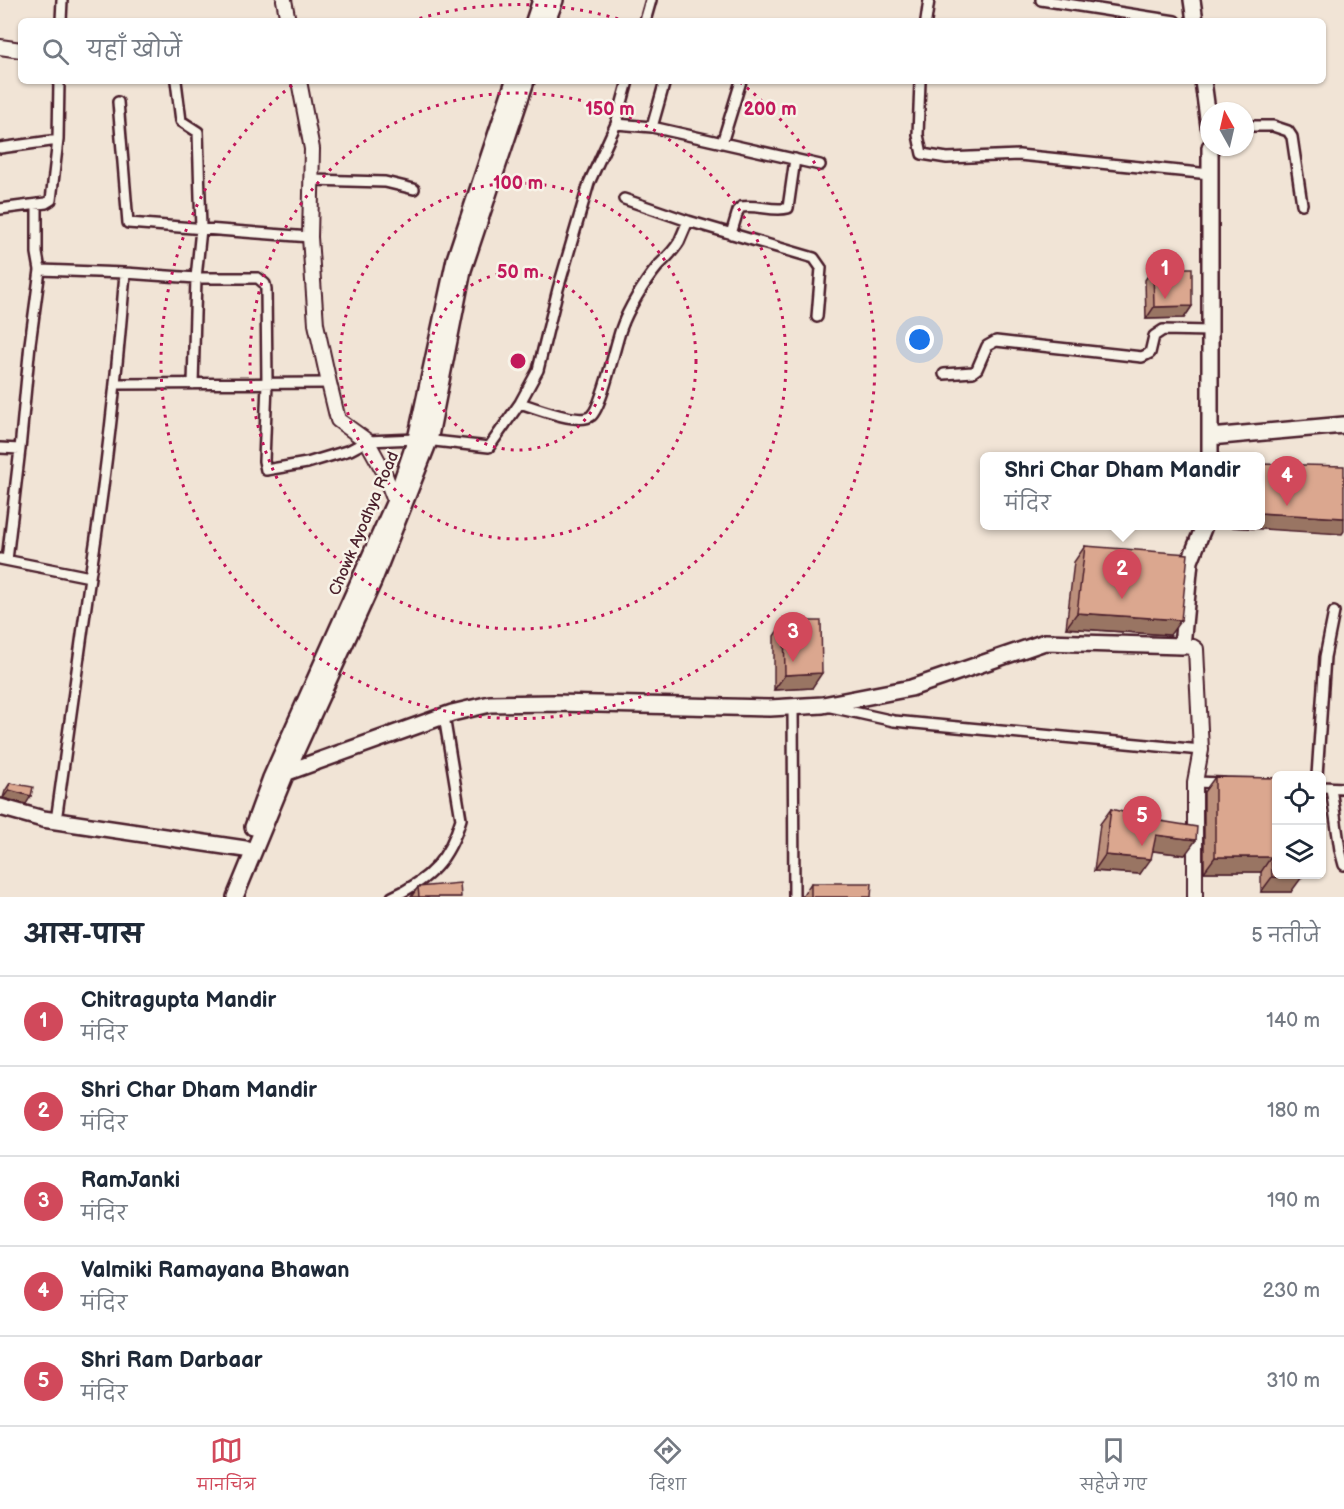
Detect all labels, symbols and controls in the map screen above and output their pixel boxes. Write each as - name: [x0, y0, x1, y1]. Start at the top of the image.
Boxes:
- search box: [18, 18, 1326, 84]
- icon: search: [39, 35, 72, 68]
- text: यहाँ खोजें: [87, 37, 182, 64]
- text: 150 m: [585, 99, 635, 120]
- text: 200 m: [743, 99, 797, 120]
- north arrow: [1200, 102, 1254, 156]
- text: 100 m: [493, 173, 543, 194]
- pin: 1: [1146, 250, 1184, 299]
- text: 50 m: [497, 262, 539, 283]
- your location: [905, 325, 934, 354]
- centre of rings: [508, 351, 528, 371]
- street label: Chowk Ayodhya Road: [325, 449, 403, 598]
- popup: [980, 452, 1265, 530]
- pin: 4: [1268, 456, 1306, 506]
- text: Shri Char Dham Mandir: [1005, 457, 1241, 484]
- text: मंदिर: [1005, 492, 1051, 516]
- pin: 2: [1102, 550, 1142, 599]
- pin: 3: [774, 612, 812, 662]
- map controls: [1272, 771, 1326, 879]
- button: locate: [1272, 771, 1326, 825]
- pin: 5: [1122, 796, 1162, 846]
- button: layers: [1272, 825, 1326, 879]
- text: आस-पास: [24, 920, 143, 951]
- text: 5 नतीजे: [1251, 924, 1320, 948]
- text: Chitragupta Mandir: [81, 987, 276, 1014]
- text: 1: [39, 1009, 48, 1033]
- text: 140 m: [1266, 1009, 1320, 1033]
- text: मंदिर: [81, 1022, 127, 1046]
- text: Shri Char Dham Mandir: [81, 1077, 317, 1104]
- text: 2: [38, 1099, 49, 1123]
- text: 180 m: [1267, 1099, 1320, 1123]
- text: मंदिर: [81, 1112, 127, 1136]
- text: RamJanki: [81, 1167, 180, 1194]
- text: 3: [38, 1189, 49, 1213]
- text: 190 m: [1267, 1189, 1320, 1213]
- text: मंदिर: [81, 1202, 127, 1226]
- text: Valmiki Ramayana Bhawan: [81, 1257, 350, 1284]
- text: 4: [38, 1279, 49, 1303]
- text: 230 m: [1263, 1279, 1320, 1303]
- text: मंदिर: [81, 1292, 127, 1316]
- text: Shri Ram Darbaar: [81, 1347, 263, 1374]
- text: 5: [38, 1369, 49, 1393]
- text: 310 m: [1266, 1369, 1320, 1393]
- text: मंदिर: [81, 1382, 127, 1406]
- tab: मानचित्र: [197, 1434, 256, 1502]
- tab: दिशा: [650, 1434, 686, 1502]
- tab: सहेजे गए: [1080, 1434, 1147, 1502]

